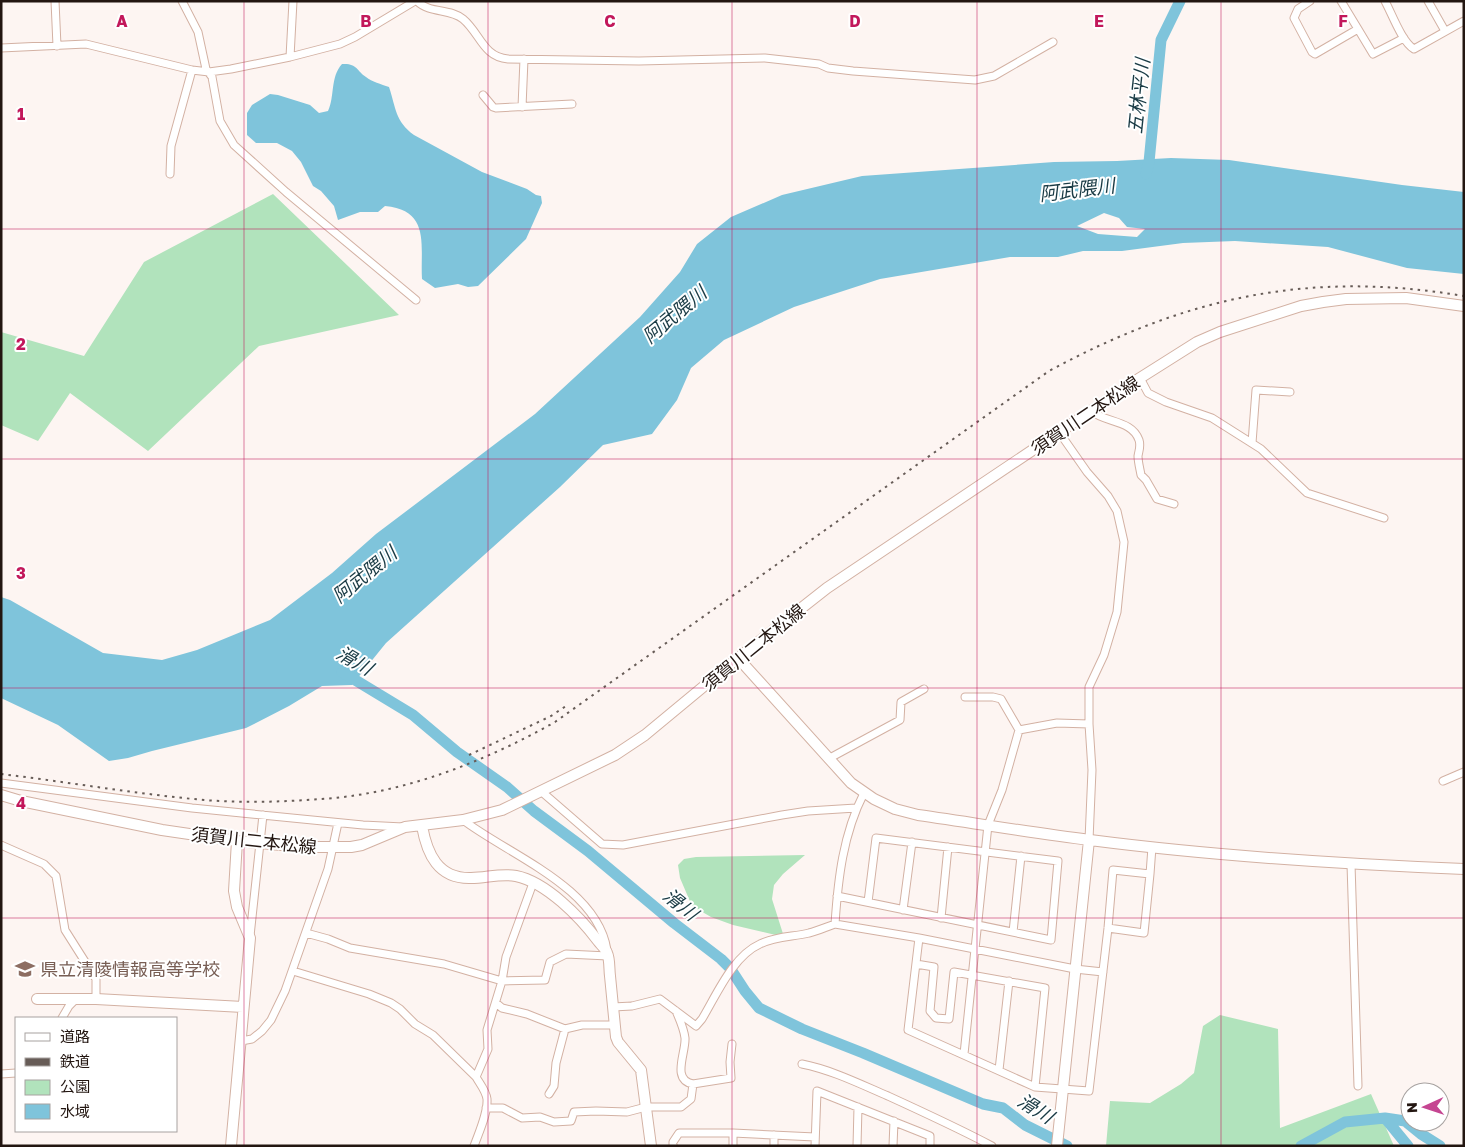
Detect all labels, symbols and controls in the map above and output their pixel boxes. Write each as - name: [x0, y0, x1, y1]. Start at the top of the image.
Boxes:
- text: A: [116, 11, 128, 31]
- text: B: [360, 11, 372, 31]
- text: C: [604, 11, 616, 31]
- text: D: [849, 11, 861, 31]
- text: E: [1094, 11, 1104, 31]
- text: F: [1338, 11, 1348, 31]
- water label: 五林平川: [1123, 55, 1154, 135]
- text: 1: [17, 104, 25, 124]
- water label: 阿武隈川: [1038, 173, 1118, 205]
- water label: 阿武隈川: [637, 279, 712, 347]
- text: 2: [16, 334, 26, 354]
- street label: 須賀川二本松線: [1027, 371, 1143, 459]
- water label: 阿武隈川: [327, 540, 402, 607]
- text: 3: [16, 563, 26, 583]
- street label: 須賀川二本松線: [697, 599, 809, 695]
- water label: 滑川: [333, 641, 379, 680]
- text: 4: [16, 793, 26, 813]
- street label: 須賀川二本松線: [190, 822, 318, 858]
- water label: 滑川: [659, 883, 705, 926]
- school or university icon: 県立清陵情報高等学校: [14, 958, 36, 980]
- place label: 県立清陵情報高等学校: [40, 958, 220, 980]
- legend: [15, 1017, 178, 1132]
- text: 道路: [60, 1027, 90, 1045]
- text: 鉄道: [60, 1052, 90, 1070]
- text: 公園: [60, 1077, 90, 1095]
- north arrow: [1400, 1082, 1450, 1132]
- water label: 滑川: [1014, 1088, 1060, 1129]
- text: 水域: [60, 1102, 90, 1120]
- text: N: [1403, 1102, 1420, 1113]

